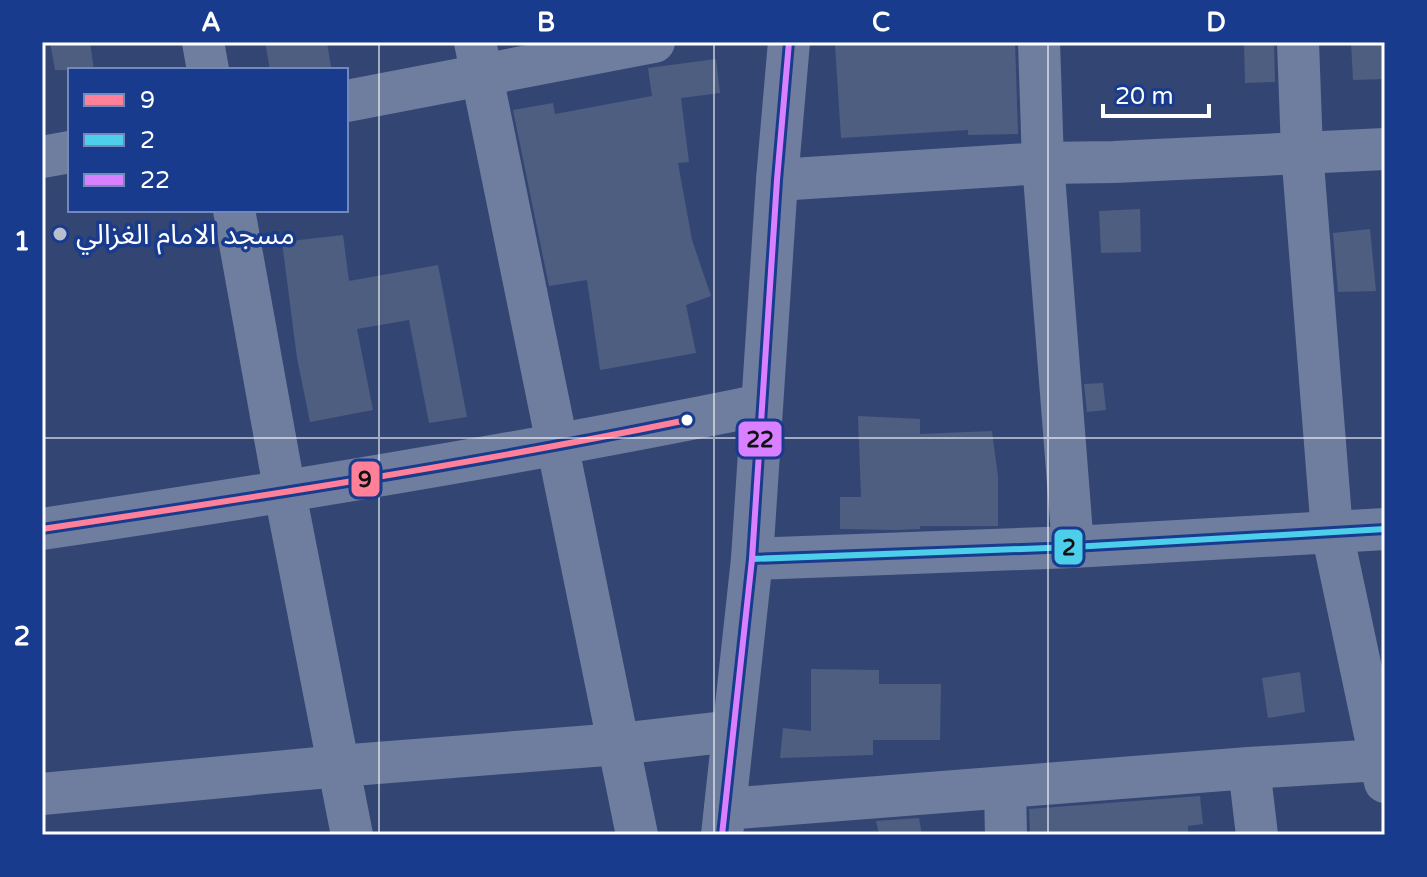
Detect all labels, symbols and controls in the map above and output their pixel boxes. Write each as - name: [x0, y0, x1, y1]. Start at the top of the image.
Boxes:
- text: A: [201, 7, 221, 38]
- text: B: [537, 7, 555, 38]
- text: C: [872, 7, 890, 38]
- text: D: [1206, 7, 1226, 38]
- legend: [68, 68, 348, 212]
- scale bar: [1103, 68, 1209, 118]
- text: 20 m: [1115, 82, 1173, 111]
- text: 9: [140, 86, 155, 115]
- text: 2: [140, 126, 155, 155]
- text: 22: [140, 166, 170, 195]
- place label: مسجد الامام الغزالي: [76, 218, 295, 255]
- marker: مسجد الامام الغزالي: [51, 225, 69, 243]
- text: 1: [14, 226, 30, 257]
- unlabelled marker: [679, 412, 695, 428]
- line badge: 22: [737, 420, 783, 458]
- text: 22: [746, 427, 774, 453]
- line badge: 9: [350, 460, 381, 498]
- text: 9: [358, 467, 372, 493]
- line badge: 2: [1053, 528, 1084, 566]
- text: 2: [1062, 535, 1076, 561]
- text: 2: [14, 621, 30, 652]

